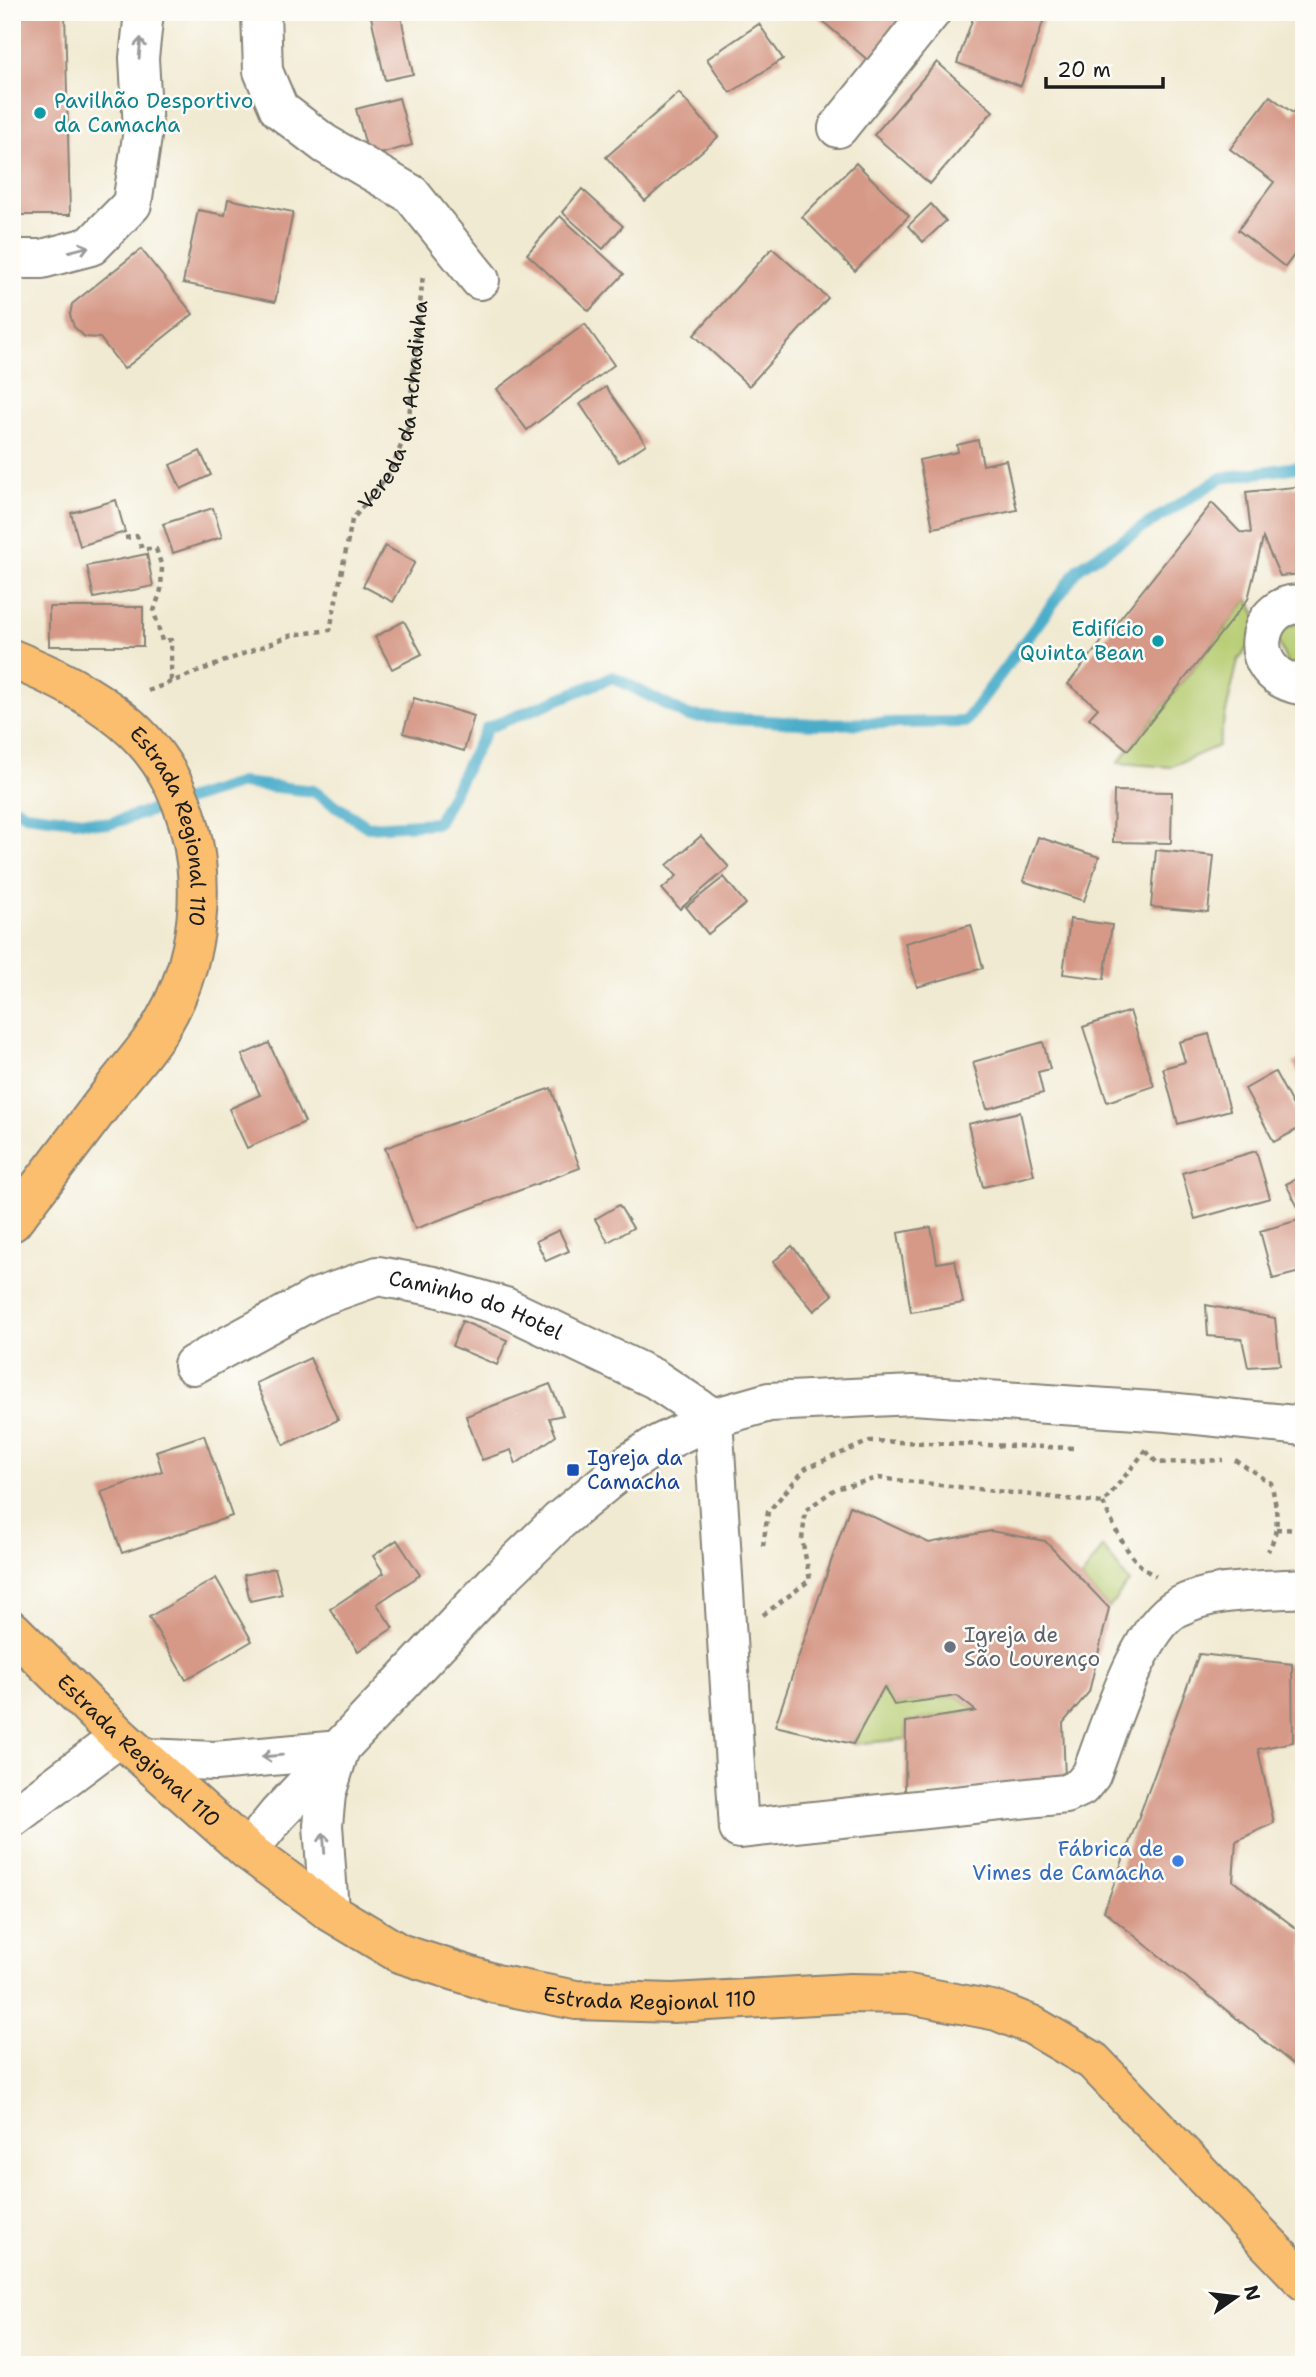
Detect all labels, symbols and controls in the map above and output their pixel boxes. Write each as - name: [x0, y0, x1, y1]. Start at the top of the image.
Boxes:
- one-way arrow: [134, 38, 147, 60]
- scale bar: [1046, 46, 1164, 90]
- text: 20 m: [1057, 56, 1111, 84]
- place label: Pavilhão Desportivo da Camacha: [54, 87, 253, 139]
- marker: Pavilhão Desportivo da Camacha: [32, 105, 48, 121]
- one-way arrow: [67, 242, 90, 255]
- street label: Vereda da Achadinha: [352, 299, 434, 516]
- place label: Edifício Quinta Bean: [1020, 615, 1144, 667]
- marker: Edifício Quinta Bean: [1150, 633, 1166, 649]
- street label: Estrada Regional 110: [123, 720, 212, 928]
- street label: Caminho do Hotel: [386, 1264, 568, 1347]
- place label: Igreja da Camacha: [587, 1444, 683, 1496]
- marker: Igreja da Camacha: [565, 1462, 581, 1478]
- place label: Igreja de São Lourenço: [964, 1621, 1100, 1673]
- marker: Igreja de São Lourenço: [942, 1639, 958, 1655]
- street label: Estrada Regional 110: [51, 1668, 226, 1834]
- one-way arrow: [261, 1750, 284, 1763]
- one-way arrow: [318, 1831, 331, 1854]
- place label: Fábrica de Vimes de Camacha: [972, 1835, 1164, 1887]
- marker: Fábrica de Vimes de Camacha: [1170, 1853, 1186, 1869]
- street label: Estrada Regional 110: [541, 1980, 757, 2017]
- north arrow: [1200, 2262, 1270, 2332]
- text: N: [1238, 2283, 1266, 2303]

